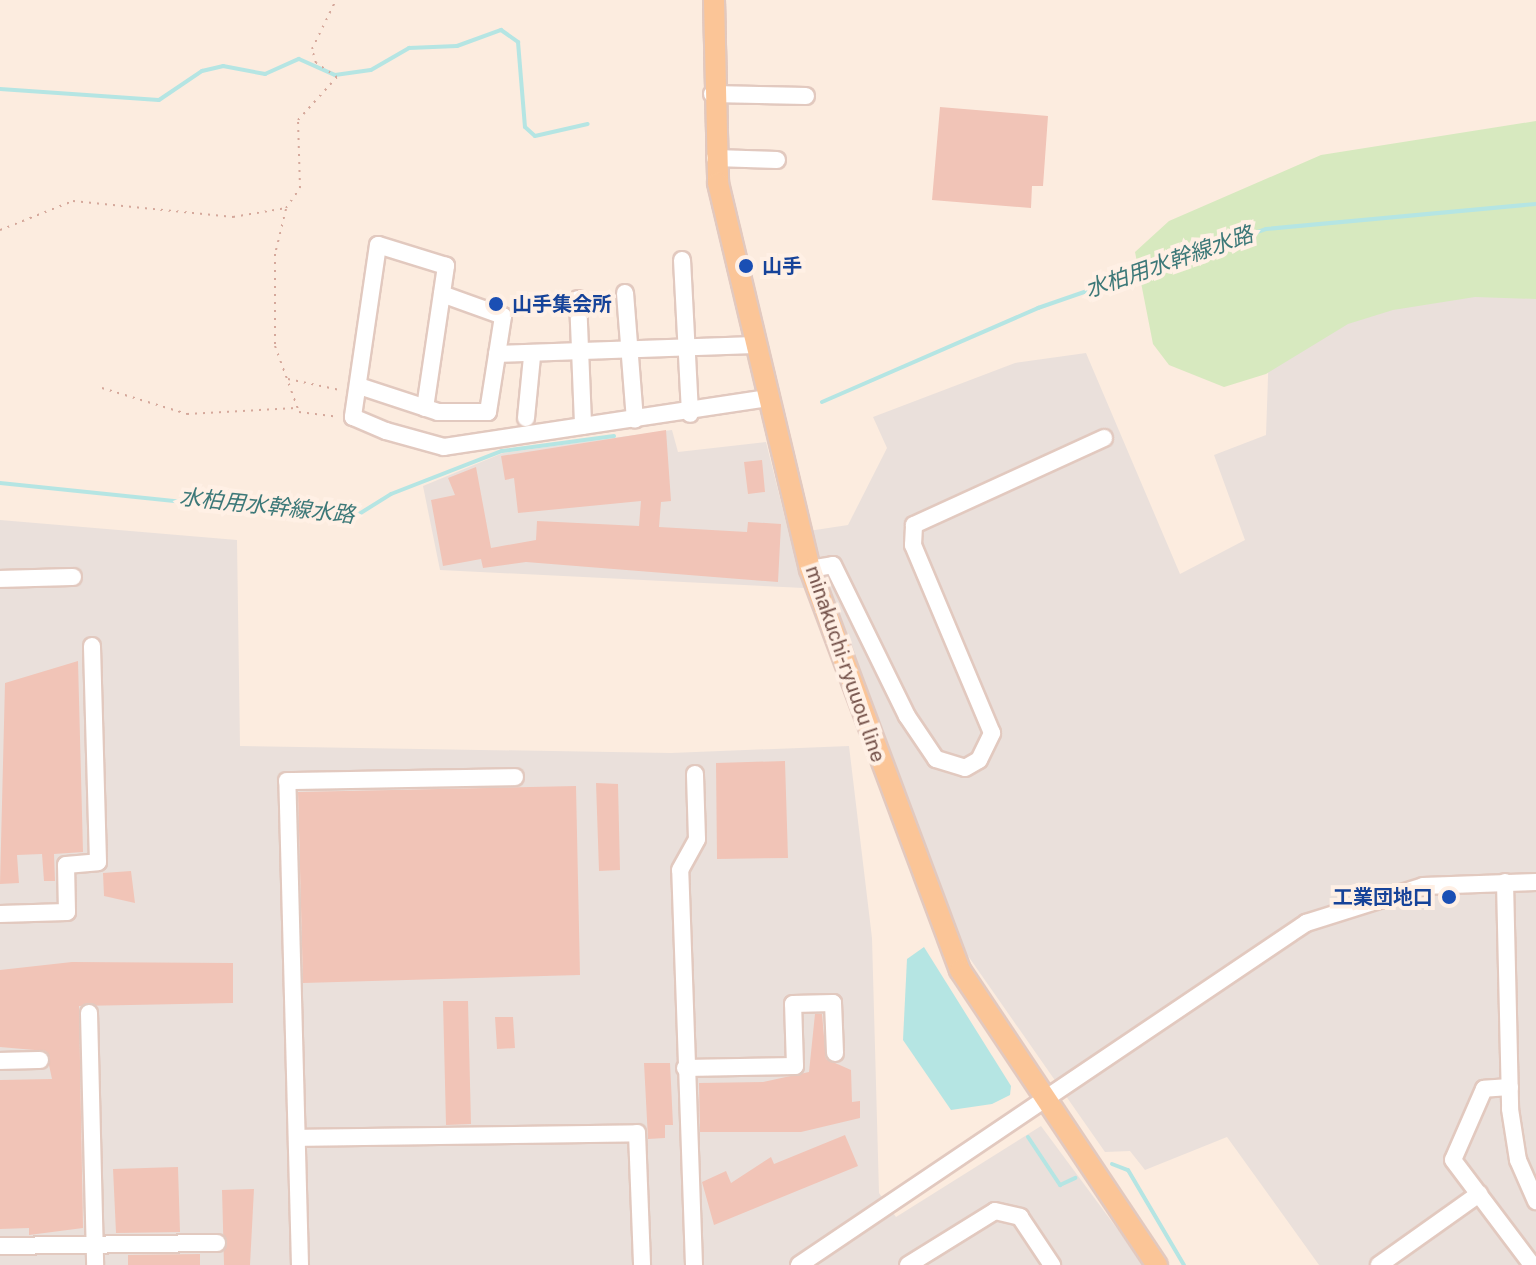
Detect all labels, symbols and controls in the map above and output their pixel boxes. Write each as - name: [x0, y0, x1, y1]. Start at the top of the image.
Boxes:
- water label: 水柏用水幹線水路: [1081, 221, 1257, 303]
- place label: 山手: [762, 254, 802, 278]
- marker: 山手: [737, 257, 755, 275]
- place label: 山手集会所: [512, 292, 612, 316]
- marker: 山手集会所: [487, 295, 505, 313]
- water label: 水柏用水幹線水路: [178, 484, 356, 528]
- street label: minakuchi-ryuuou line: [800, 563, 890, 765]
- place label: 工業団地口: [1333, 885, 1433, 909]
- marker: 工業団地口: [1440, 888, 1458, 906]

